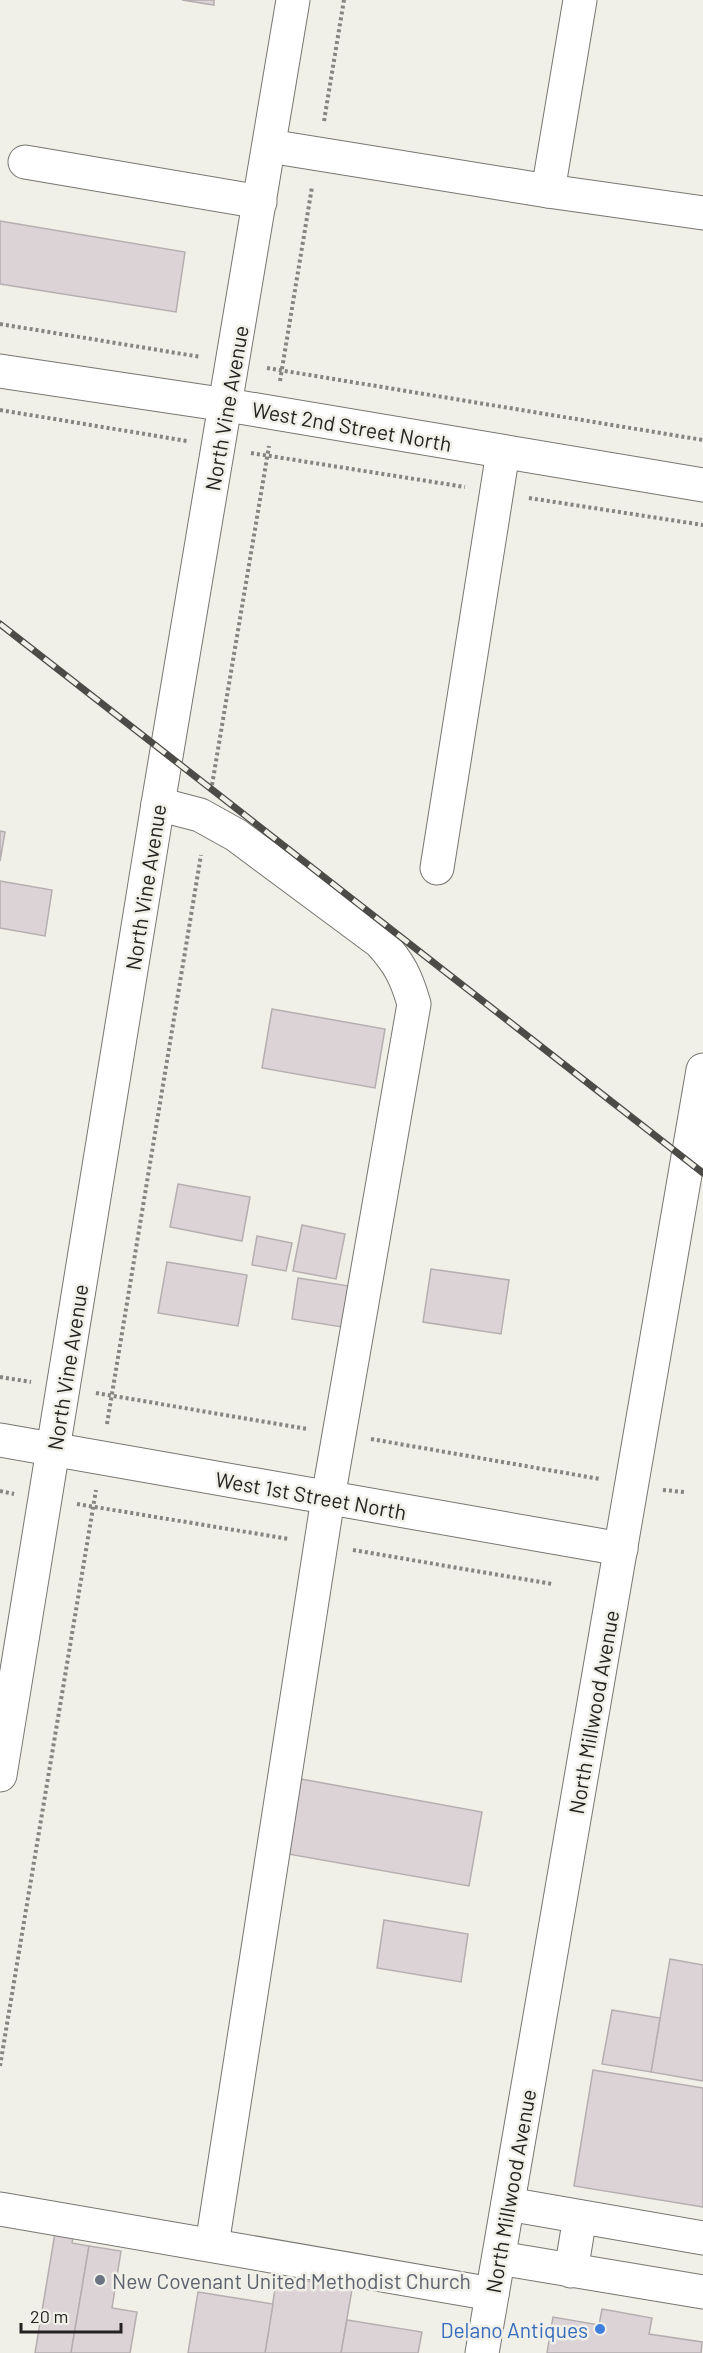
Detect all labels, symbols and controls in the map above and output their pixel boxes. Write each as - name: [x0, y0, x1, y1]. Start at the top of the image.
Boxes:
- street label: North Vine Avenue: [199, 323, 253, 493]
- street label: West 2nd Street North: [250, 396, 454, 456]
- street label: North Vine Avenue: [120, 802, 170, 972]
- street label: North Vine Avenue: [42, 1282, 92, 1452]
- street label: West 1st Street North: [213, 1466, 409, 1524]
- street label: North Millwood Avenue: [563, 1608, 623, 1816]
- street label: North Millwood Avenue: [480, 2087, 540, 2295]
- place label: New Covenant United Methodist Church: [112, 2268, 471, 2293]
- marker: New Covenant United Methodist Church: [93, 2273, 107, 2287]
- scale bar: [21, 2296, 122, 2334]
- text: 20 m: [30, 2305, 68, 2327]
- place label: Delano Antiques: [440, 2317, 588, 2342]
- marker: Delano Antiques: [593, 2322, 607, 2336]

